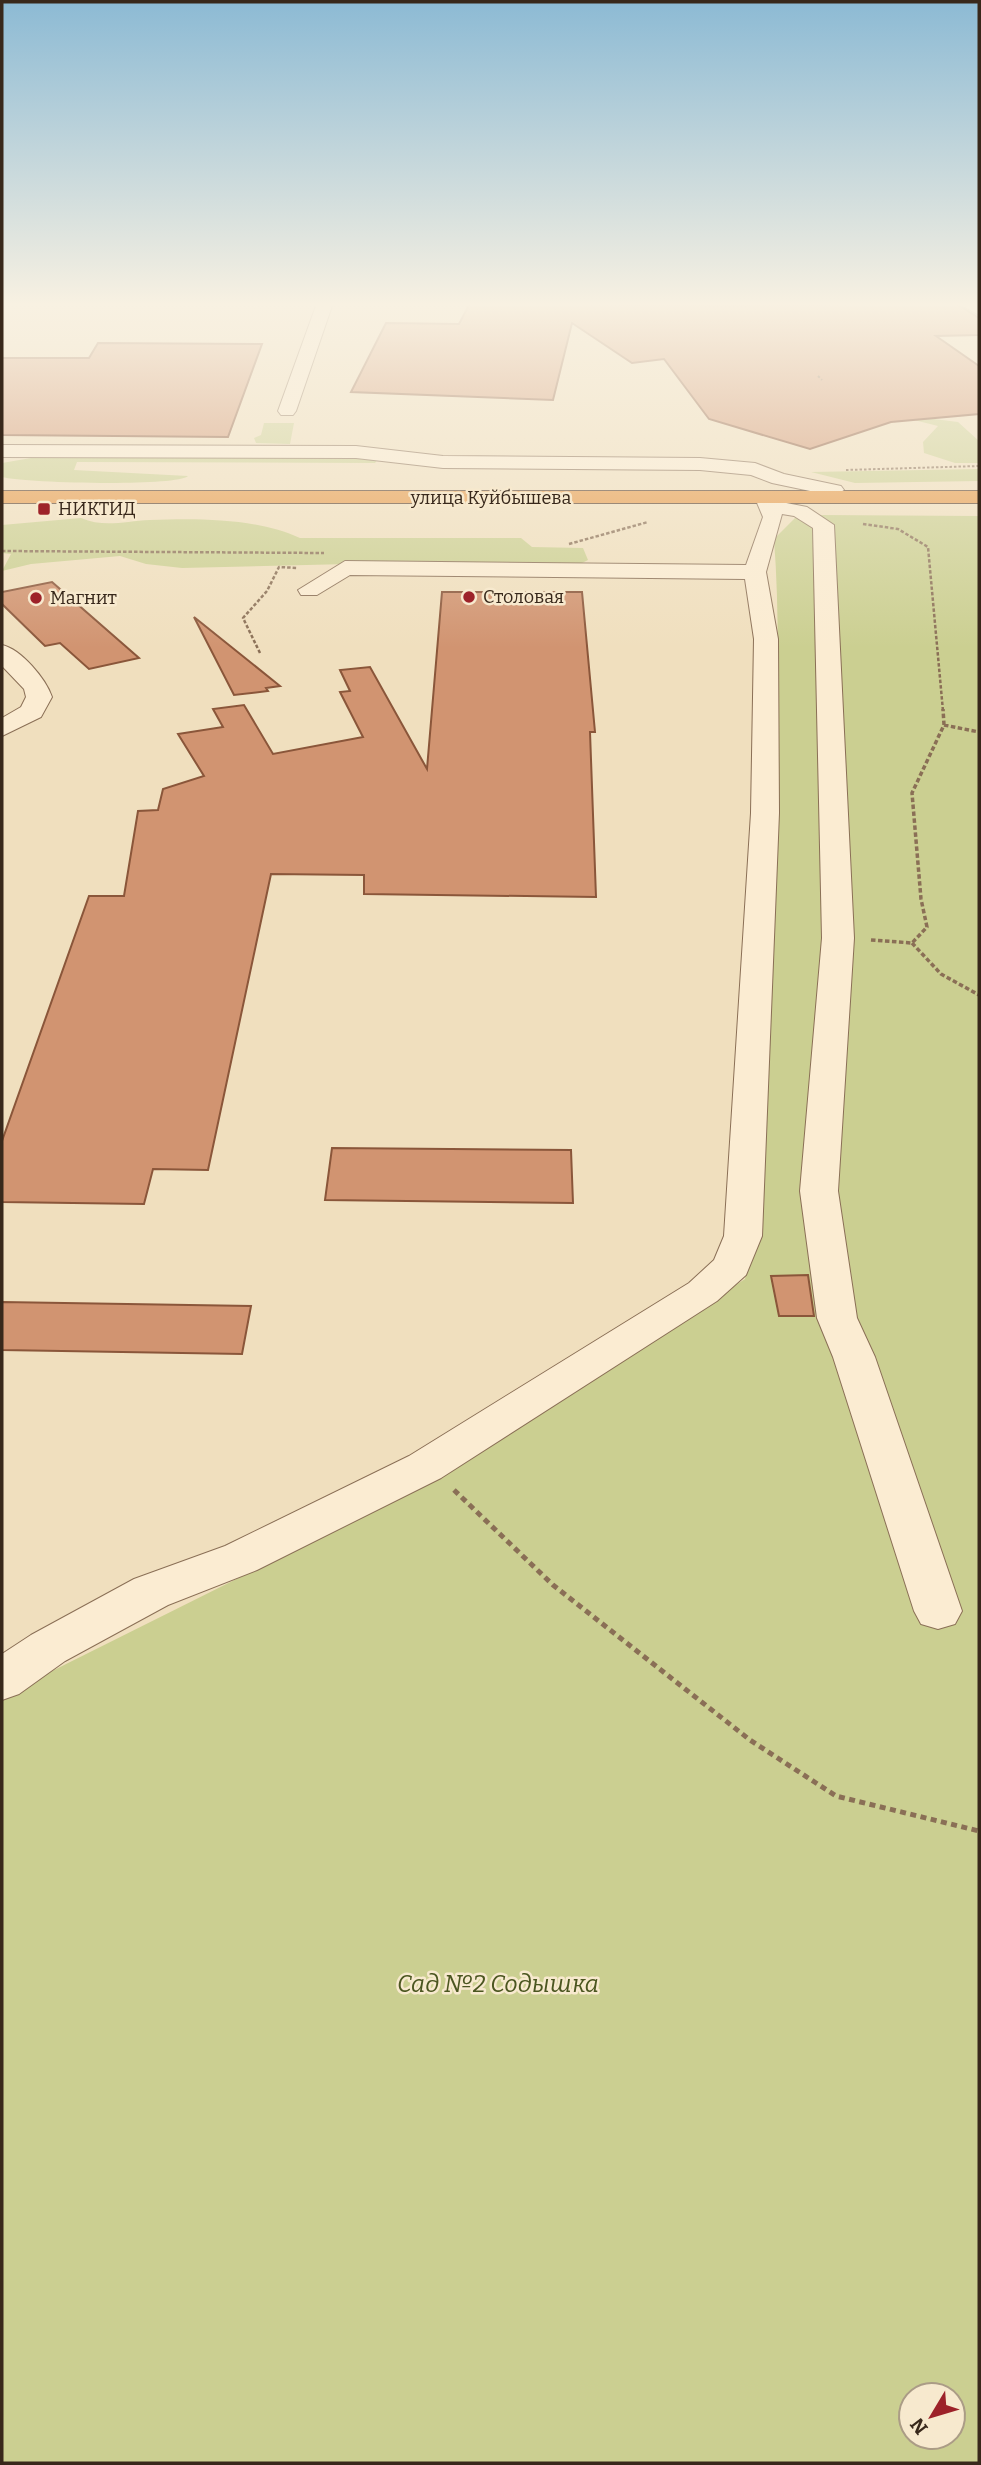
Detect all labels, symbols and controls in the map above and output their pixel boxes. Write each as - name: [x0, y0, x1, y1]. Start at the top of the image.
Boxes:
- street label: улица Куйбышева: [410, 487, 571, 509]
- place label: НИКТИД: [58, 498, 136, 520]
- marker: НИКТИД: [36, 501, 52, 517]
- place label: Столовая: [483, 586, 564, 608]
- place label: Магнит: [50, 587, 117, 609]
- marker: Столовая: [461, 589, 477, 605]
- marker: Магнит: [28, 590, 44, 606]
- park label: Сад №2 Содышка: [397, 1970, 599, 1998]
- north arrow: [897, 2381, 967, 2451]
- text: N: [905, 2413, 933, 2439]

